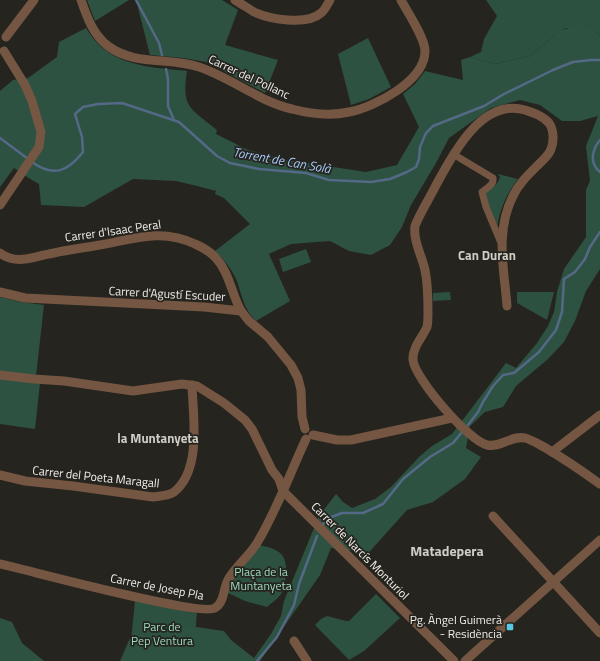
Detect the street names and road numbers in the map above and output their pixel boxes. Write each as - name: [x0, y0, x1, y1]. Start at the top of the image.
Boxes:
- street label: Carrer del Pollanc: [205, 49, 293, 104]
- street label: Carrer d'Isaac Peral: [64, 214, 162, 247]
- street label: Carrer d'Agustí Escuder: [108, 281, 226, 306]
- street label: Carrer del Poeta Maragall: [32, 460, 161, 493]
- street label: Carrer de Narcís Monturiol: [307, 497, 414, 604]
- street label: Carrer de Josep Pla: [109, 568, 205, 605]

